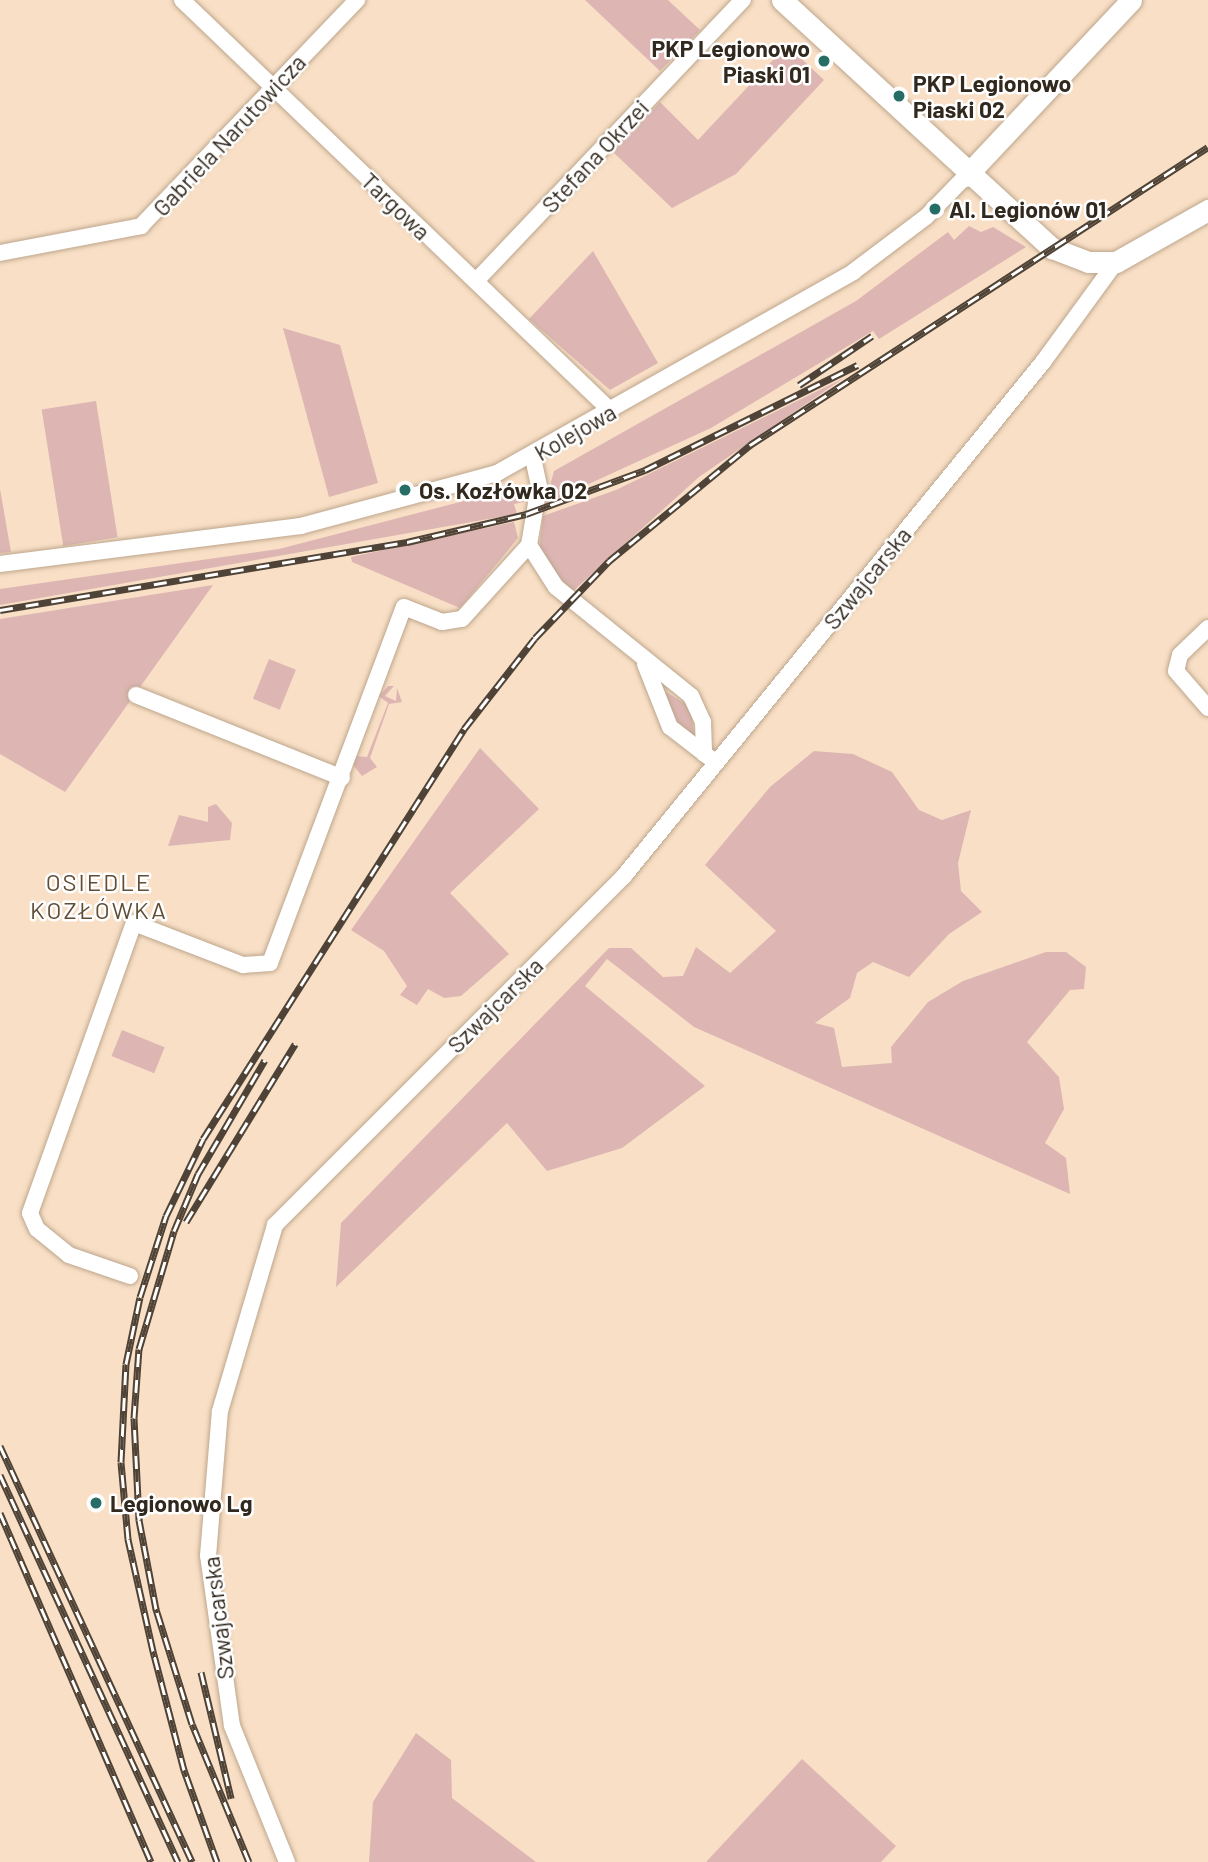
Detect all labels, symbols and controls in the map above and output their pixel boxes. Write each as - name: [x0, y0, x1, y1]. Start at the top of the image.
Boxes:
- place label: PKP Legionowo Piaski 01: [652, 34, 810, 88]
- street label: Gabriela Narutowicza: [147, 48, 311, 222]
- marker: PKP Legionowo Piaski 01: [816, 53, 832, 69]
- place label: PKP Legionowo Piaski 02: [913, 69, 1071, 123]
- marker: PKP Legionowo Piaski 02: [891, 88, 907, 104]
- street label: Stefana Okrzei: [536, 94, 654, 218]
- street label: Targowa: [356, 167, 436, 245]
- place label: Al. Legionów 01: [949, 195, 1106, 223]
- marker: Al. Legionów 01: [927, 201, 943, 217]
- street label: Kolejowa: [529, 398, 621, 466]
- place label: Os. Kozłówka 02: [419, 476, 587, 504]
- marker: Os. Kozłówka 02: [397, 482, 413, 498]
- street label: Szwajcarska: [817, 521, 917, 635]
- district label: OSIEDLE KOZŁÓWKA: [31, 868, 167, 924]
- street label: Szwajcarska: [442, 952, 548, 1058]
- place label: Legionowo Lg: [110, 1489, 252, 1517]
- marker: Legionowo Lg: [88, 1495, 104, 1511]
- street label: Szwajcarska: [197, 1555, 239, 1681]

